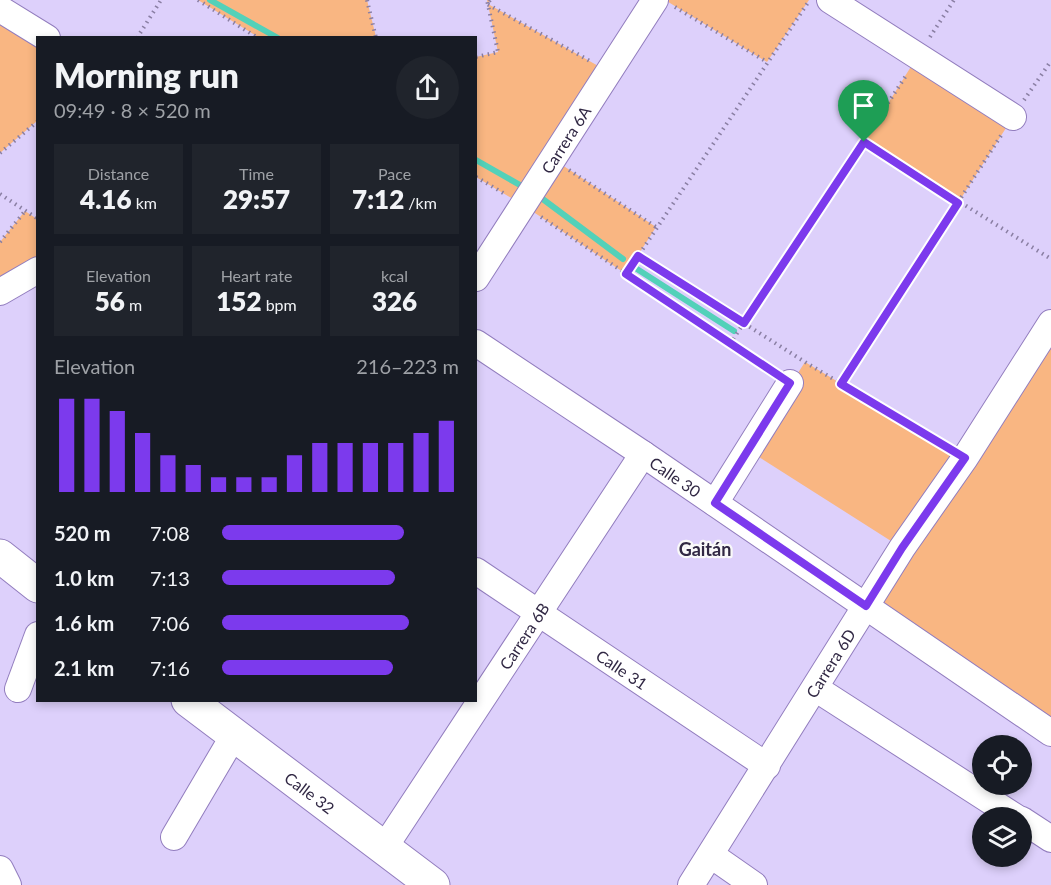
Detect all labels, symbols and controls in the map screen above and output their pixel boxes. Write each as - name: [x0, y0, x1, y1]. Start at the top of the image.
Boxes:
- text: Morning run: [54, 55, 239, 95]
- button: share: [396, 56, 459, 119]
- pin: [838, 80, 889, 142]
- icon: arrive: [847, 89, 880, 122]
- text: 09:49 · 8 × 520 m: [54, 98, 211, 122]
- street label: Carrera 6A: [537, 102, 594, 177]
- text: Distance: [88, 164, 149, 183]
- text: Time: [239, 164, 274, 183]
- text: Pace: [378, 164, 411, 183]
- text: 4.16: [80, 183, 132, 215]
- text: 29:57: [223, 183, 290, 215]
- text: 7:12: [352, 183, 404, 215]
- text: km: [132, 193, 157, 212]
- text: /km: [404, 193, 437, 212]
- text: Elevation: [86, 266, 151, 285]
- text: Heart rate: [221, 266, 292, 285]
- text: kcal: [381, 266, 408, 285]
- text: 56: [95, 285, 125, 317]
- text: 152: [216, 285, 262, 317]
- text: 326: [372, 285, 417, 317]
- text: m: [125, 295, 142, 314]
- text: bpm: [262, 295, 297, 314]
- text: Elevation: [54, 354, 135, 378]
- text: 216–223 m: [356, 354, 459, 378]
- street label: Calle 30: [647, 452, 705, 500]
- text: 520 m: [54, 521, 110, 545]
- text: 7:08: [150, 521, 190, 545]
- district label: Gaitán: [679, 538, 731, 560]
- text: 1.0 km: [54, 566, 114, 590]
- text: 7:13: [150, 566, 190, 590]
- street label: Carrera 6B: [495, 599, 552, 673]
- text: 1.6 km: [54, 611, 114, 635]
- text: 7:06: [150, 611, 190, 635]
- street label: Carrera 6D: [801, 625, 859, 701]
- street label: Calle 31: [593, 645, 651, 693]
- text: 2.1 km: [54, 656, 114, 680]
- text: 7:16: [150, 656, 190, 680]
- map controls: [972, 735, 1032, 867]
- button: locate: [972, 735, 1032, 795]
- street label: Calle 32: [281, 767, 339, 817]
- button: layers: [972, 807, 1032, 867]

